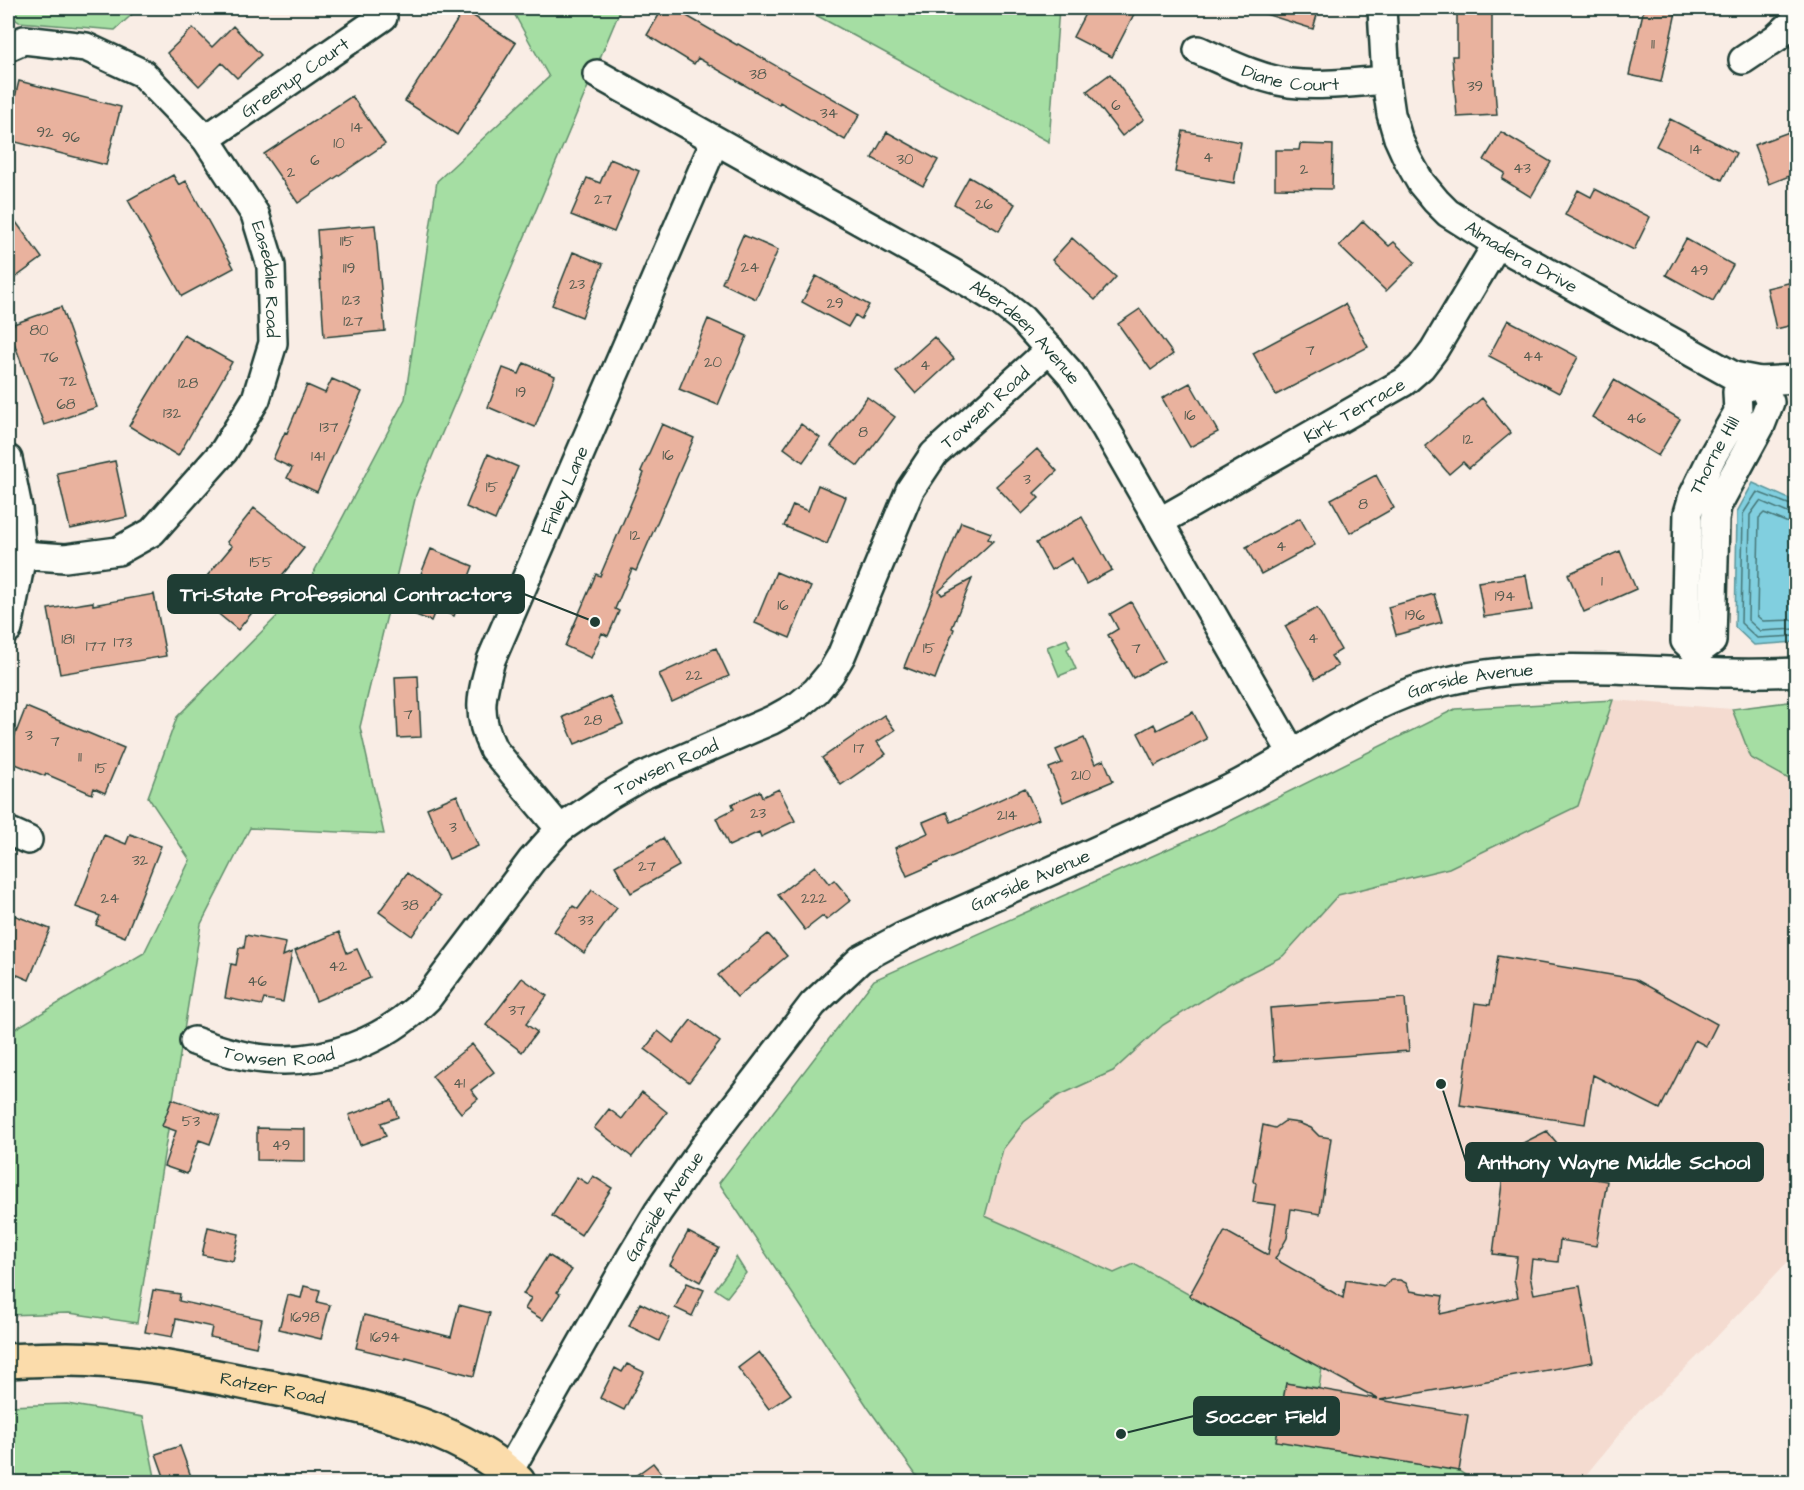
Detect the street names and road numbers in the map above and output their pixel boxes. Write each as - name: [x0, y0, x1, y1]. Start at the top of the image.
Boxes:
- street label: Greenup Court: [236, 31, 355, 124]
- street label: Diane Court: [1238, 58, 1341, 97]
- street label: Almadera Drive: [1460, 214, 1583, 299]
- street label: Easedale Road: [245, 218, 285, 338]
- street label: Aberdeen Avenue: [965, 274, 1087, 389]
- street label: Towsen Road: [935, 361, 1035, 455]
- street label: Kirk Terrace: [1299, 371, 1410, 449]
- street label: Thorne Hill: [1683, 411, 1746, 499]
- street label: Finley Lane: [534, 442, 594, 539]
- street label: Garside Avenue: [1404, 657, 1534, 705]
- street label: Towsen Road: [609, 732, 722, 802]
- street label: Garside Avenue: [966, 843, 1094, 917]
- street label: Towsen Road: [220, 1039, 337, 1072]
- street label: Garside Avenue: [618, 1146, 710, 1266]
- street label: Ratzer Road: [218, 1365, 327, 1411]

